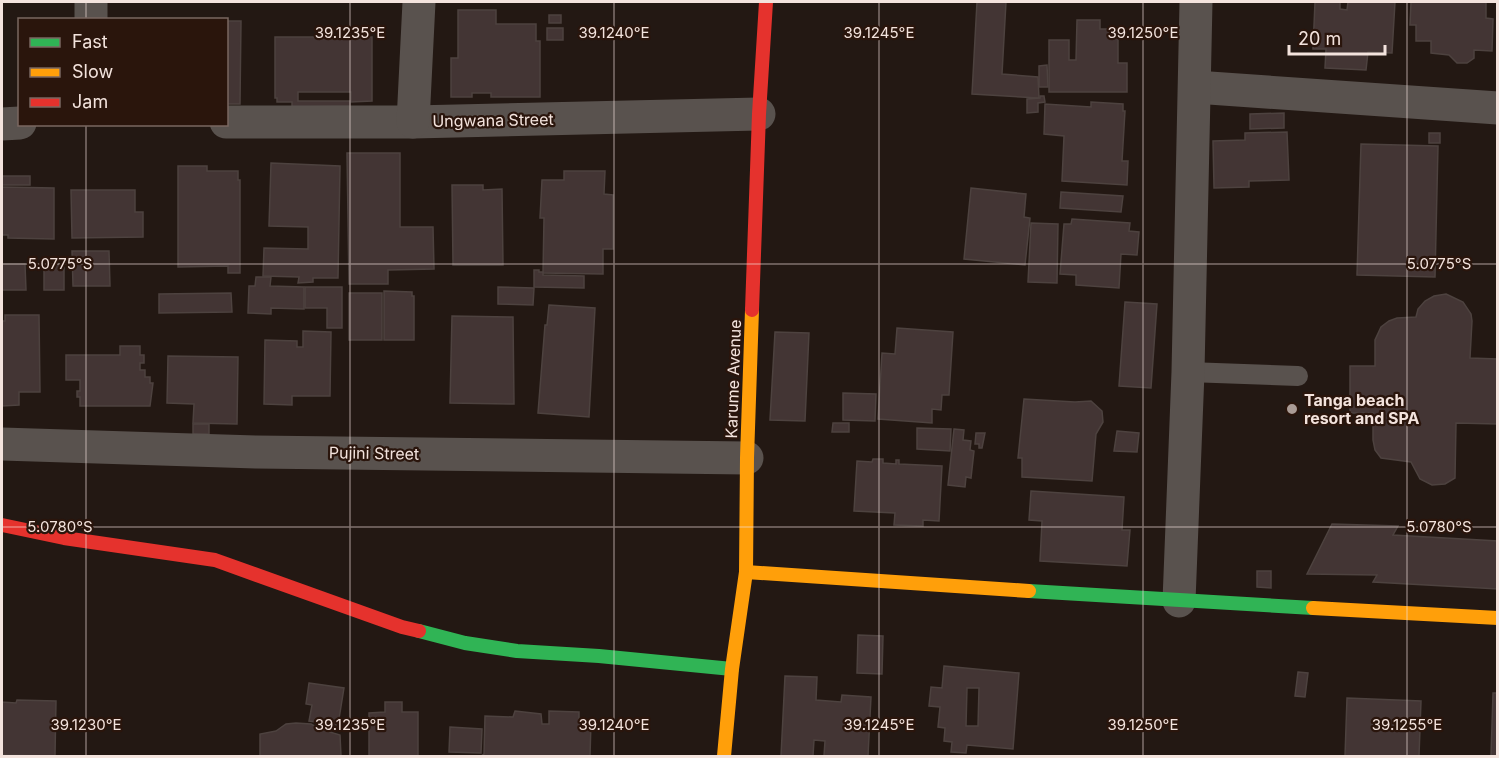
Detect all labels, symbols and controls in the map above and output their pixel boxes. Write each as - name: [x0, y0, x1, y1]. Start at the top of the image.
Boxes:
- legend: [18, 18, 228, 126]
- scale bar: [1289, 18, 1385, 56]
- text: 39.1235°E: [315, 23, 385, 42]
- text: 39.1240°E: [578, 23, 650, 42]
- text: 39.1245°E: [844, 23, 914, 42]
- text: 39.1250°E: [1108, 23, 1178, 42]
- text: 20 m: [1298, 28, 1341, 49]
- text: Fast: [72, 31, 108, 52]
- text: Slow: [72, 61, 113, 82]
- text: Jam: [72, 91, 108, 112]
- street label: Ungwana Street: [432, 109, 554, 131]
- text: 5.0775°S: [28, 254, 92, 273]
- text: 5.0775°S: [1407, 254, 1471, 273]
- street label: Karume Avenue: [721, 319, 745, 439]
- place label: Tanga beach resort and SPA: [1304, 390, 1420, 428]
- marker: Tanga beach resort and SPA: [1285, 402, 1299, 416]
- street label: Pujini Street: [329, 442, 419, 464]
- text: 5.0780°S: [27, 517, 93, 536]
- text: 5.0780°S: [1406, 517, 1472, 536]
- text: 39.1230°E: [50, 715, 122, 734]
- text: 39.1235°E: [315, 715, 385, 734]
- text: 39.1240°E: [578, 715, 650, 734]
- text: 39.1245°E: [844, 715, 914, 734]
- text: 39.1250°E: [1108, 715, 1178, 734]
- text: 39.1255°E: [1372, 715, 1442, 734]

